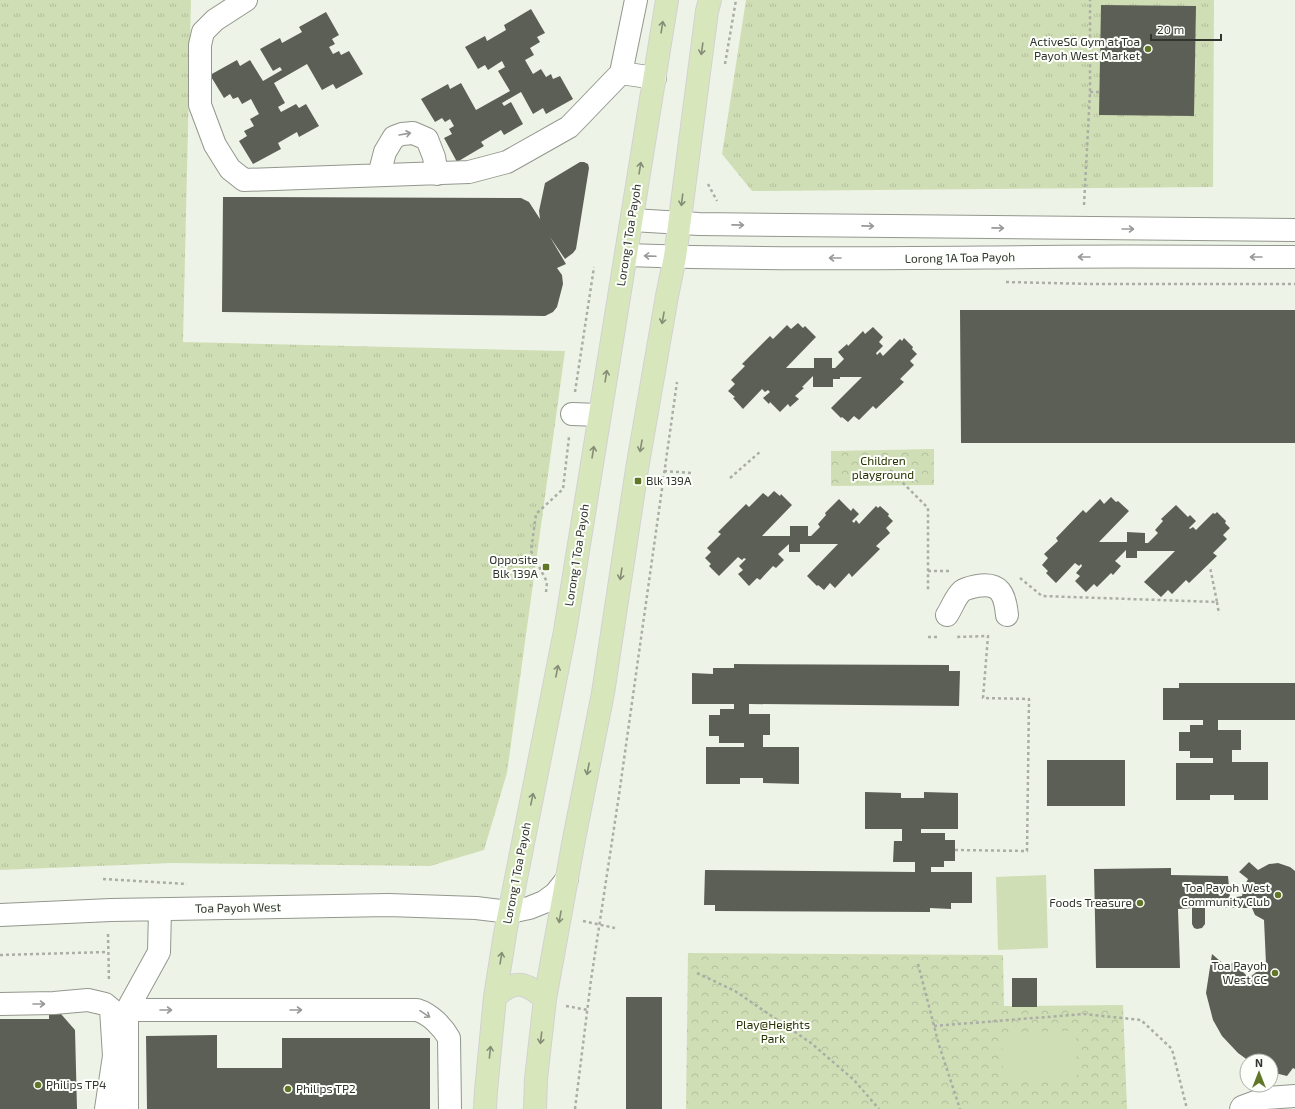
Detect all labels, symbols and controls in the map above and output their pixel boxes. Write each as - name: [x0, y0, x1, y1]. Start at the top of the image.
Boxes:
- scale bar: [1151, 16, 1221, 42]
- one-way arrow: [659, 21, 667, 34]
- text: 20 m: [1157, 22, 1184, 36]
- place label: ActiveSG Gym at Toa Payoh West Market: [1030, 34, 1140, 62]
- one-way arrow: [698, 43, 706, 56]
- marker: ActiveSG Gym at Toa Payoh West Market: [1143, 44, 1153, 54]
- one-way arrow: [398, 130, 411, 138]
- one-way arrow: [636, 162, 644, 175]
- street label: Lorong 1 Toa Payoh: [613, 183, 643, 287]
- one-way arrow: [678, 193, 686, 206]
- one-way arrow: [731, 221, 744, 229]
- one-way arrow: [861, 222, 874, 230]
- one-way arrow: [991, 224, 1004, 232]
- one-way arrow: [1121, 225, 1134, 233]
- street label: Lorong 1A Toa Payoh: [905, 249, 1015, 265]
- one-way arrow: [644, 252, 657, 260]
- one-way arrow: [1078, 253, 1091, 261]
- one-way arrow: [1250, 253, 1263, 261]
- one-way arrow: [829, 254, 842, 262]
- one-way arrow: [659, 311, 667, 324]
- one-way arrow: [602, 370, 610, 383]
- one-way arrow: [637, 439, 645, 452]
- one-way arrow: [589, 446, 597, 459]
- park label: Children playground: [852, 453, 914, 481]
- place label: Blk 139A: [646, 473, 692, 487]
- marker: Blk 139A: [633, 476, 643, 486]
- street label: Lorong 1 Toa Payoh: [561, 503, 591, 607]
- place label: Opposite Blk 139A: [489, 552, 539, 580]
- marker: Opposite Blk 139A: [541, 562, 551, 572]
- one-way arrow: [617, 567, 625, 580]
- one-way arrow: [554, 665, 562, 678]
- one-way arrow: [584, 762, 592, 775]
- one-way arrow: [529, 792, 537, 805]
- street label: Lorong 1 Toa Payoh: [499, 821, 533, 925]
- place label: Toa Payoh West Community Club: [1181, 880, 1270, 908]
- marker: Toa Payoh West Community Club: [1273, 890, 1283, 900]
- place label: Foods Treasure: [1049, 895, 1132, 909]
- marker: Foods Treasure: [1135, 898, 1145, 908]
- street label: Toa Payoh West: [195, 899, 282, 915]
- one-way arrow: [556, 910, 564, 923]
- one-way arrow: [497, 952, 505, 965]
- place label: Toa Payoh West CC: [1212, 958, 1267, 986]
- marker: Toa Payoh West CC: [1270, 968, 1280, 978]
- one-way arrow: [32, 1000, 45, 1007]
- one-way arrow: [159, 1006, 172, 1014]
- one-way arrow: [289, 1006, 302, 1014]
- one-way arrow: [419, 1010, 430, 1018]
- park label: Play@Heights Park: [736, 1017, 810, 1045]
- one-way arrow: [537, 1031, 545, 1044]
- one-way arrow: [486, 1046, 493, 1059]
- north arrow: [1239, 1053, 1279, 1093]
- text: N: [1255, 1056, 1263, 1069]
- place label: Philips TP4: [46, 1077, 106, 1091]
- marker: Philips TP4: [33, 1080, 43, 1090]
- place label: Philips TP2: [296, 1081, 356, 1095]
- marker: Philips TP2: [283, 1084, 293, 1094]

